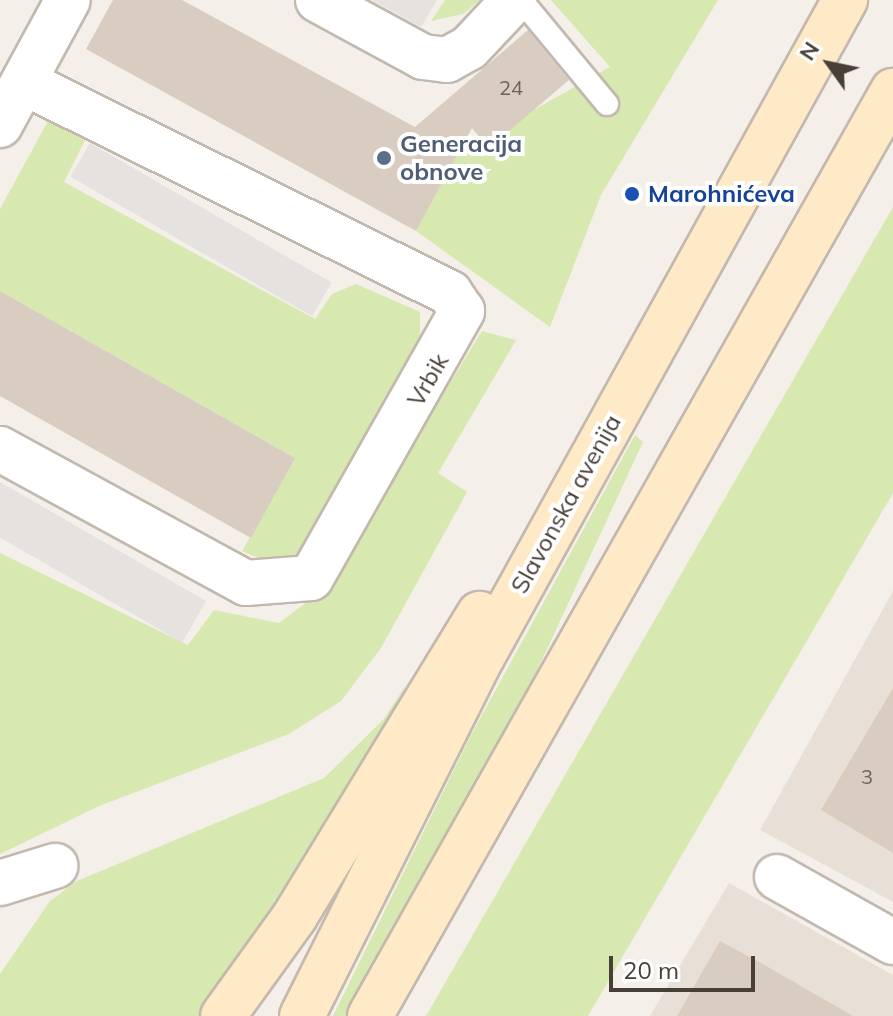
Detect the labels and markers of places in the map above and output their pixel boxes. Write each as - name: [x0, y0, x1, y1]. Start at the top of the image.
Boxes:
- place label: Generacija obnove: [400, 130, 522, 186]
- marker: Generacija obnove: [375, 149, 393, 167]
- place label: Marohnićeva: [648, 180, 795, 208]
- marker: Marohnićeva: [623, 185, 641, 203]

